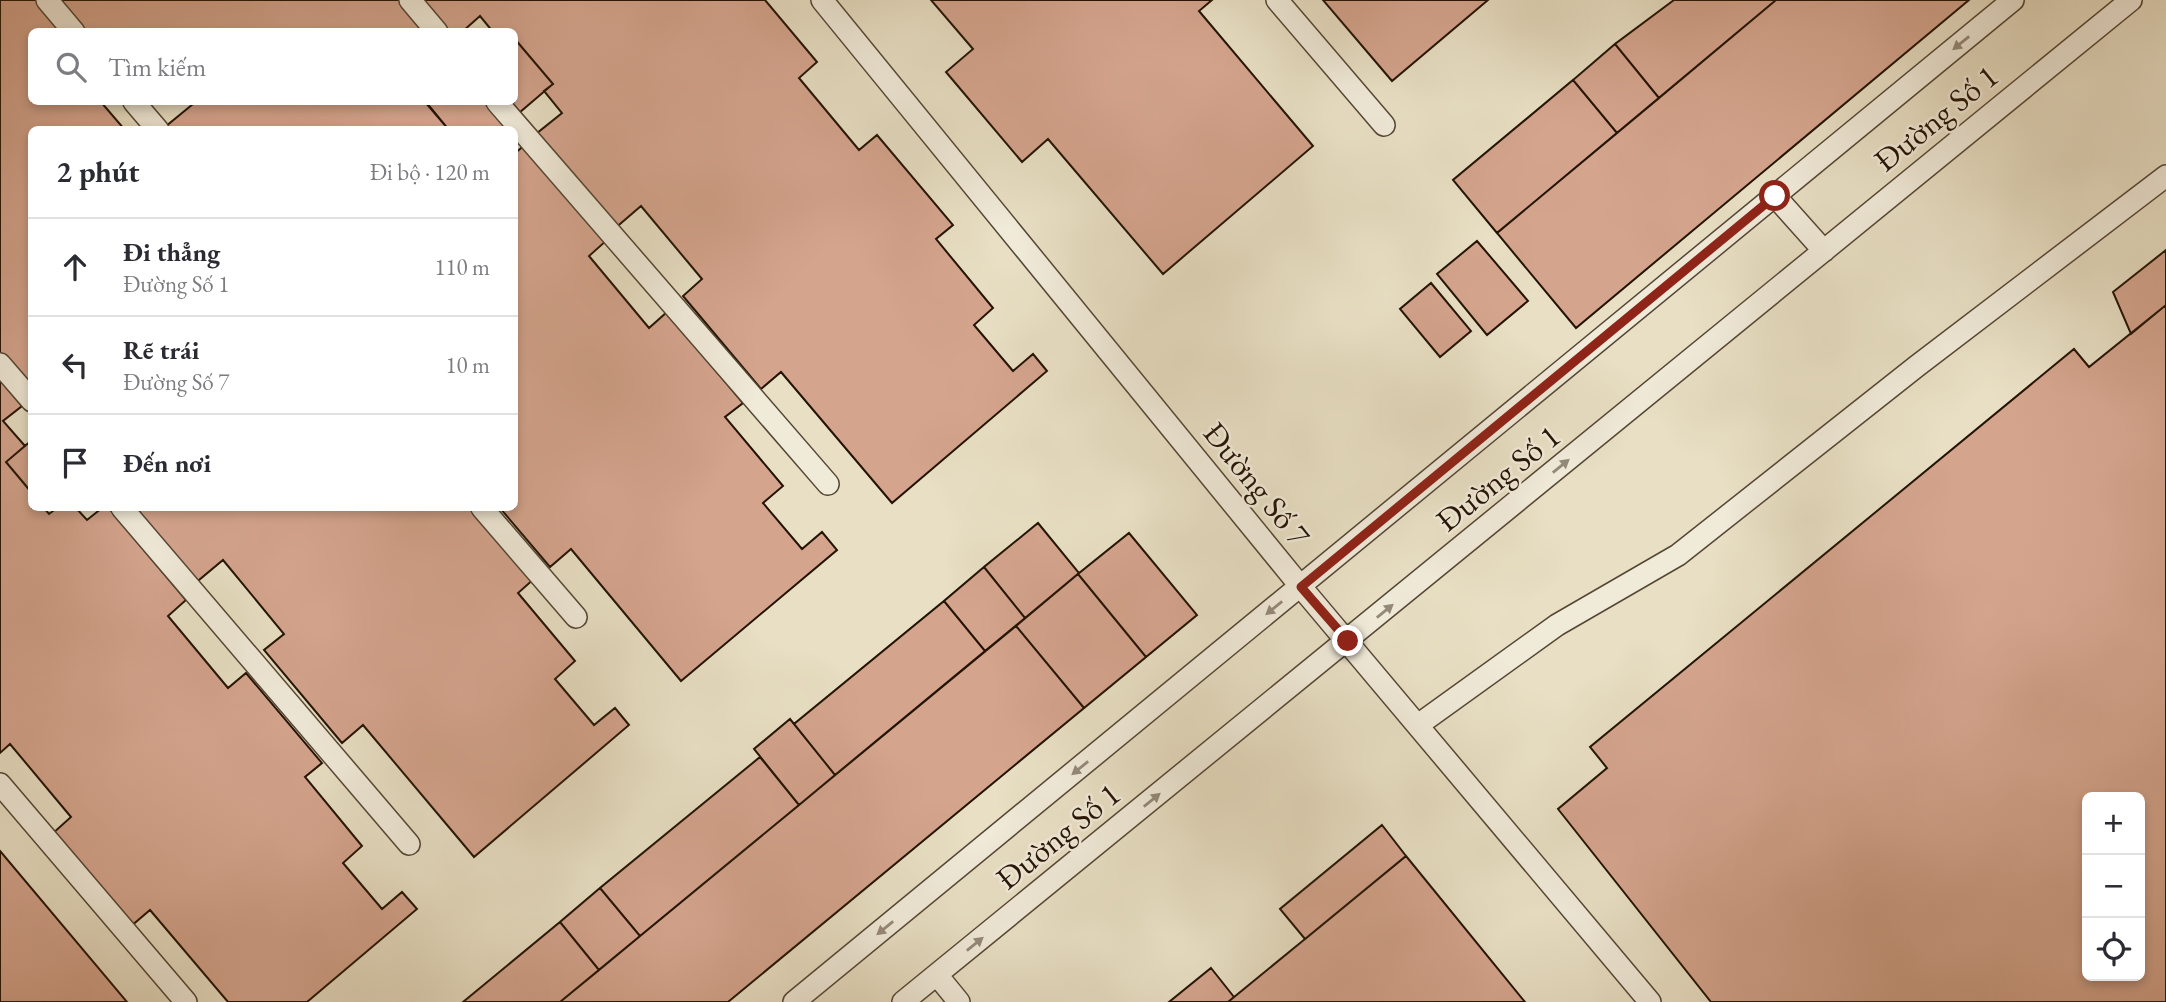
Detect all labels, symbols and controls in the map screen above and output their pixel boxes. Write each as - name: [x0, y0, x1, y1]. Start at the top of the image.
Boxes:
- search box: [28, 28, 518, 105]
- one-way arrow: [1952, 36, 1970, 51]
- icon: search: [52, 48, 90, 86]
- text: Tìm kiếm: [108, 50, 206, 84]
- street label: Đường Số 1: [1865, 55, 2007, 181]
- text: 2 phút: [56, 152, 140, 191]
- text: Đi bộ · 120 m: [370, 157, 490, 187]
- route start: [1759, 180, 1790, 211]
- text: Đi thẳng: [123, 235, 220, 269]
- icon: ahead: [56, 248, 94, 286]
- text: 110 m: [434, 252, 490, 282]
- text: Đường Số 1: [123, 269, 229, 299]
- text: Rẽ trái: [123, 333, 199, 367]
- icon: left: [56, 346, 94, 384]
- text: 10 m: [445, 350, 490, 380]
- text: Đường Số 7: [123, 367, 229, 397]
- street label: Đường Số 7: [1194, 413, 1320, 555]
- street label: Đường Số 1: [1427, 415, 1569, 541]
- icon: arrive: [56, 444, 94, 482]
- text: Đến nơi: [123, 446, 211, 480]
- one-way arrow: [1552, 459, 1570, 474]
- one-way arrow: [1266, 601, 1284, 616]
- one-way arrow: [1376, 603, 1394, 618]
- route end: [1332, 625, 1363, 656]
- one-way arrow: [1071, 760, 1088, 775]
- street label: Đường Số 1: [987, 773, 1129, 899]
- map controls: [2082, 792, 2145, 981]
- button: +: [2082, 792, 2145, 855]
- one-way arrow: [1142, 793, 1160, 808]
- button: −: [2082, 855, 2145, 918]
- button: locate: [2082, 918, 2145, 981]
- one-way arrow: [876, 920, 893, 935]
- one-way arrow: [966, 936, 984, 951]

